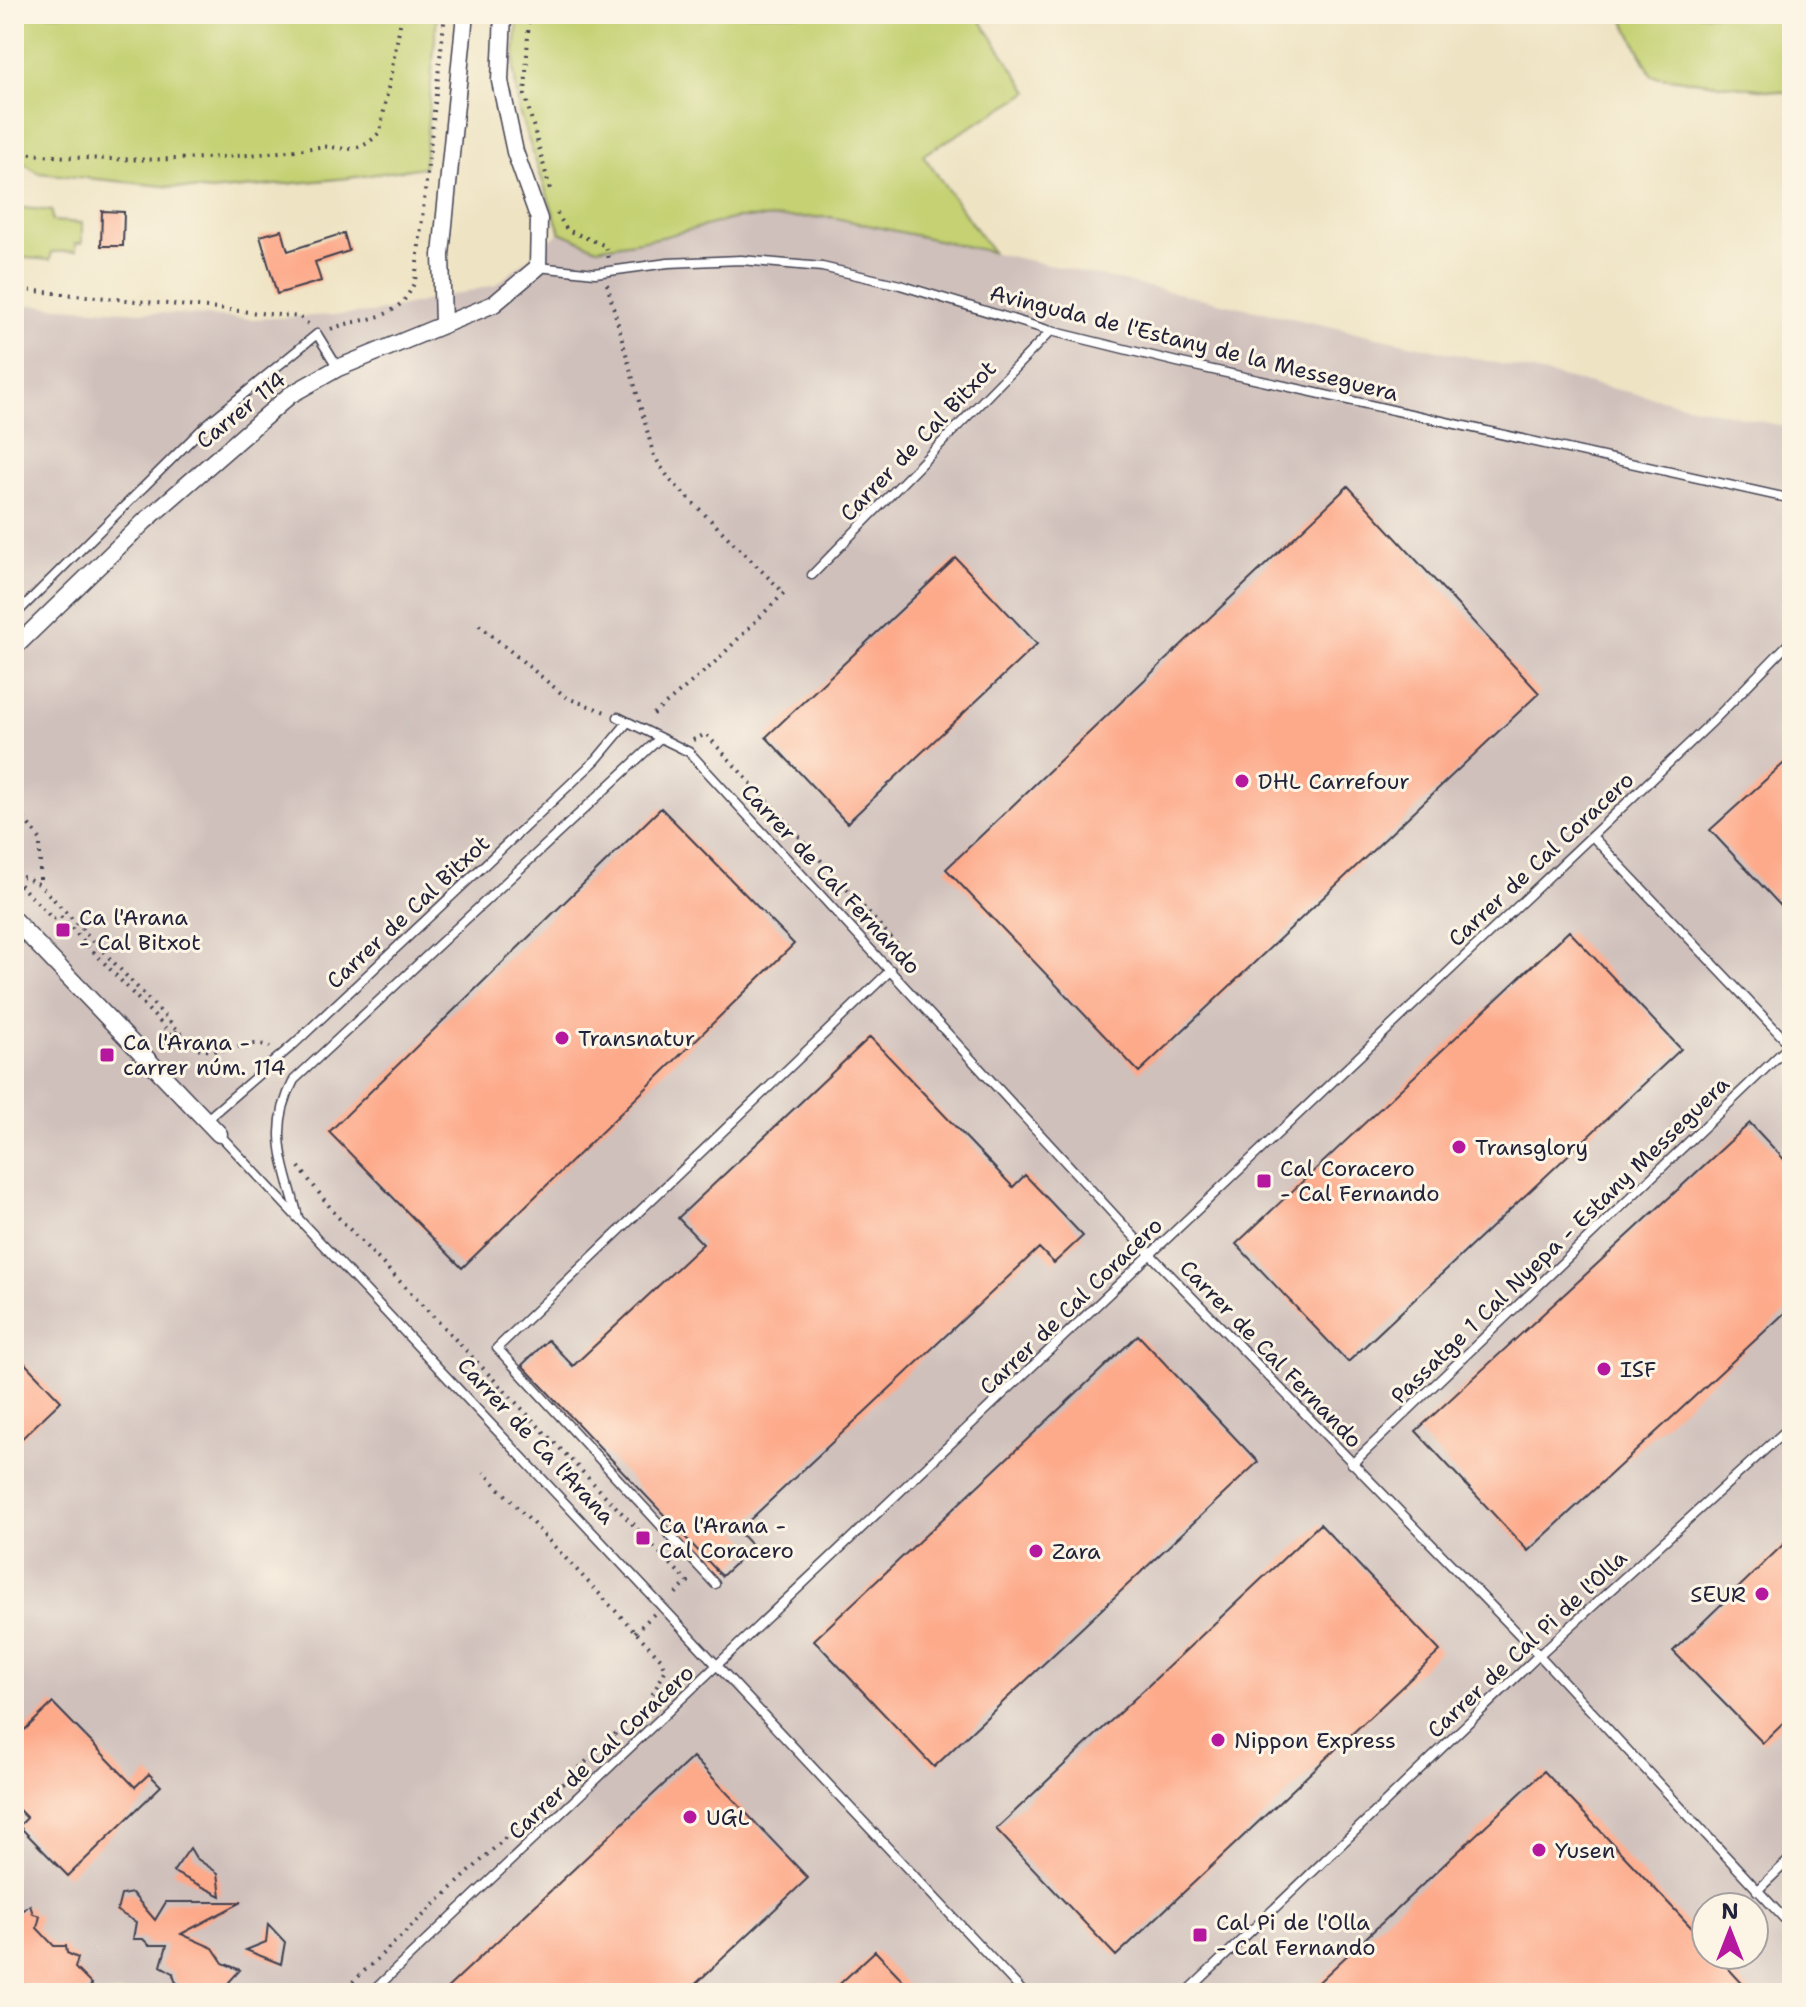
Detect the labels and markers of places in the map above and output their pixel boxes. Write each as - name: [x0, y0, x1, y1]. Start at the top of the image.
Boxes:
- place label: DHL Carrefour: [1258, 767, 1410, 796]
- marker: DHL Carrefour: [1233, 772, 1251, 790]
- place label: Ca l'Arana - Cal Bitxot: [79, 903, 201, 957]
- marker: Ca l'Arana - Cal Bitxot: [54, 921, 72, 939]
- place label: Transnatur: [578, 1024, 695, 1053]
- place label: Ca l'Arana - carrer núm. 114: [123, 1028, 286, 1082]
- marker: Transnatur: [553, 1029, 571, 1047]
- marker: Ca l'Arana - carrer núm. 114: [98, 1046, 116, 1064]
- place label: Transglory: [1475, 1133, 1588, 1162]
- marker: Transglory: [1450, 1138, 1468, 1156]
- place label: Cal Coracero - Cal Fernando: [1280, 1154, 1440, 1208]
- marker: Cal Coracero - Cal Fernando: [1255, 1172, 1273, 1190]
- place label: ISF: [1620, 1355, 1657, 1384]
- marker: ISF: [1595, 1360, 1613, 1378]
- place label: Ca l'Arana - Cal Coracero: [659, 1511, 794, 1565]
- marker: Ca l'Arana - Cal Coracero: [634, 1529, 652, 1547]
- place label: Zara: [1052, 1537, 1101, 1566]
- marker: Zara: [1027, 1542, 1045, 1560]
- place label: SEUR: [1690, 1580, 1746, 1609]
- marker: SEUR: [1753, 1585, 1771, 1603]
- place label: Nippon Express: [1234, 1726, 1396, 1755]
- marker: Nippon Express: [1209, 1731, 1227, 1749]
- place label: UGL: [706, 1803, 750, 1832]
- marker: UGL: [681, 1808, 699, 1826]
- place label: Yusen: [1555, 1836, 1615, 1865]
- marker: Yusen: [1530, 1841, 1548, 1859]
- place label: Cal Pi de l'Olla - Cal Fernando: [1216, 1908, 1376, 1962]
- marker: Cal Pi de l'Olla - Cal Fernando: [1191, 1926, 1209, 1944]

